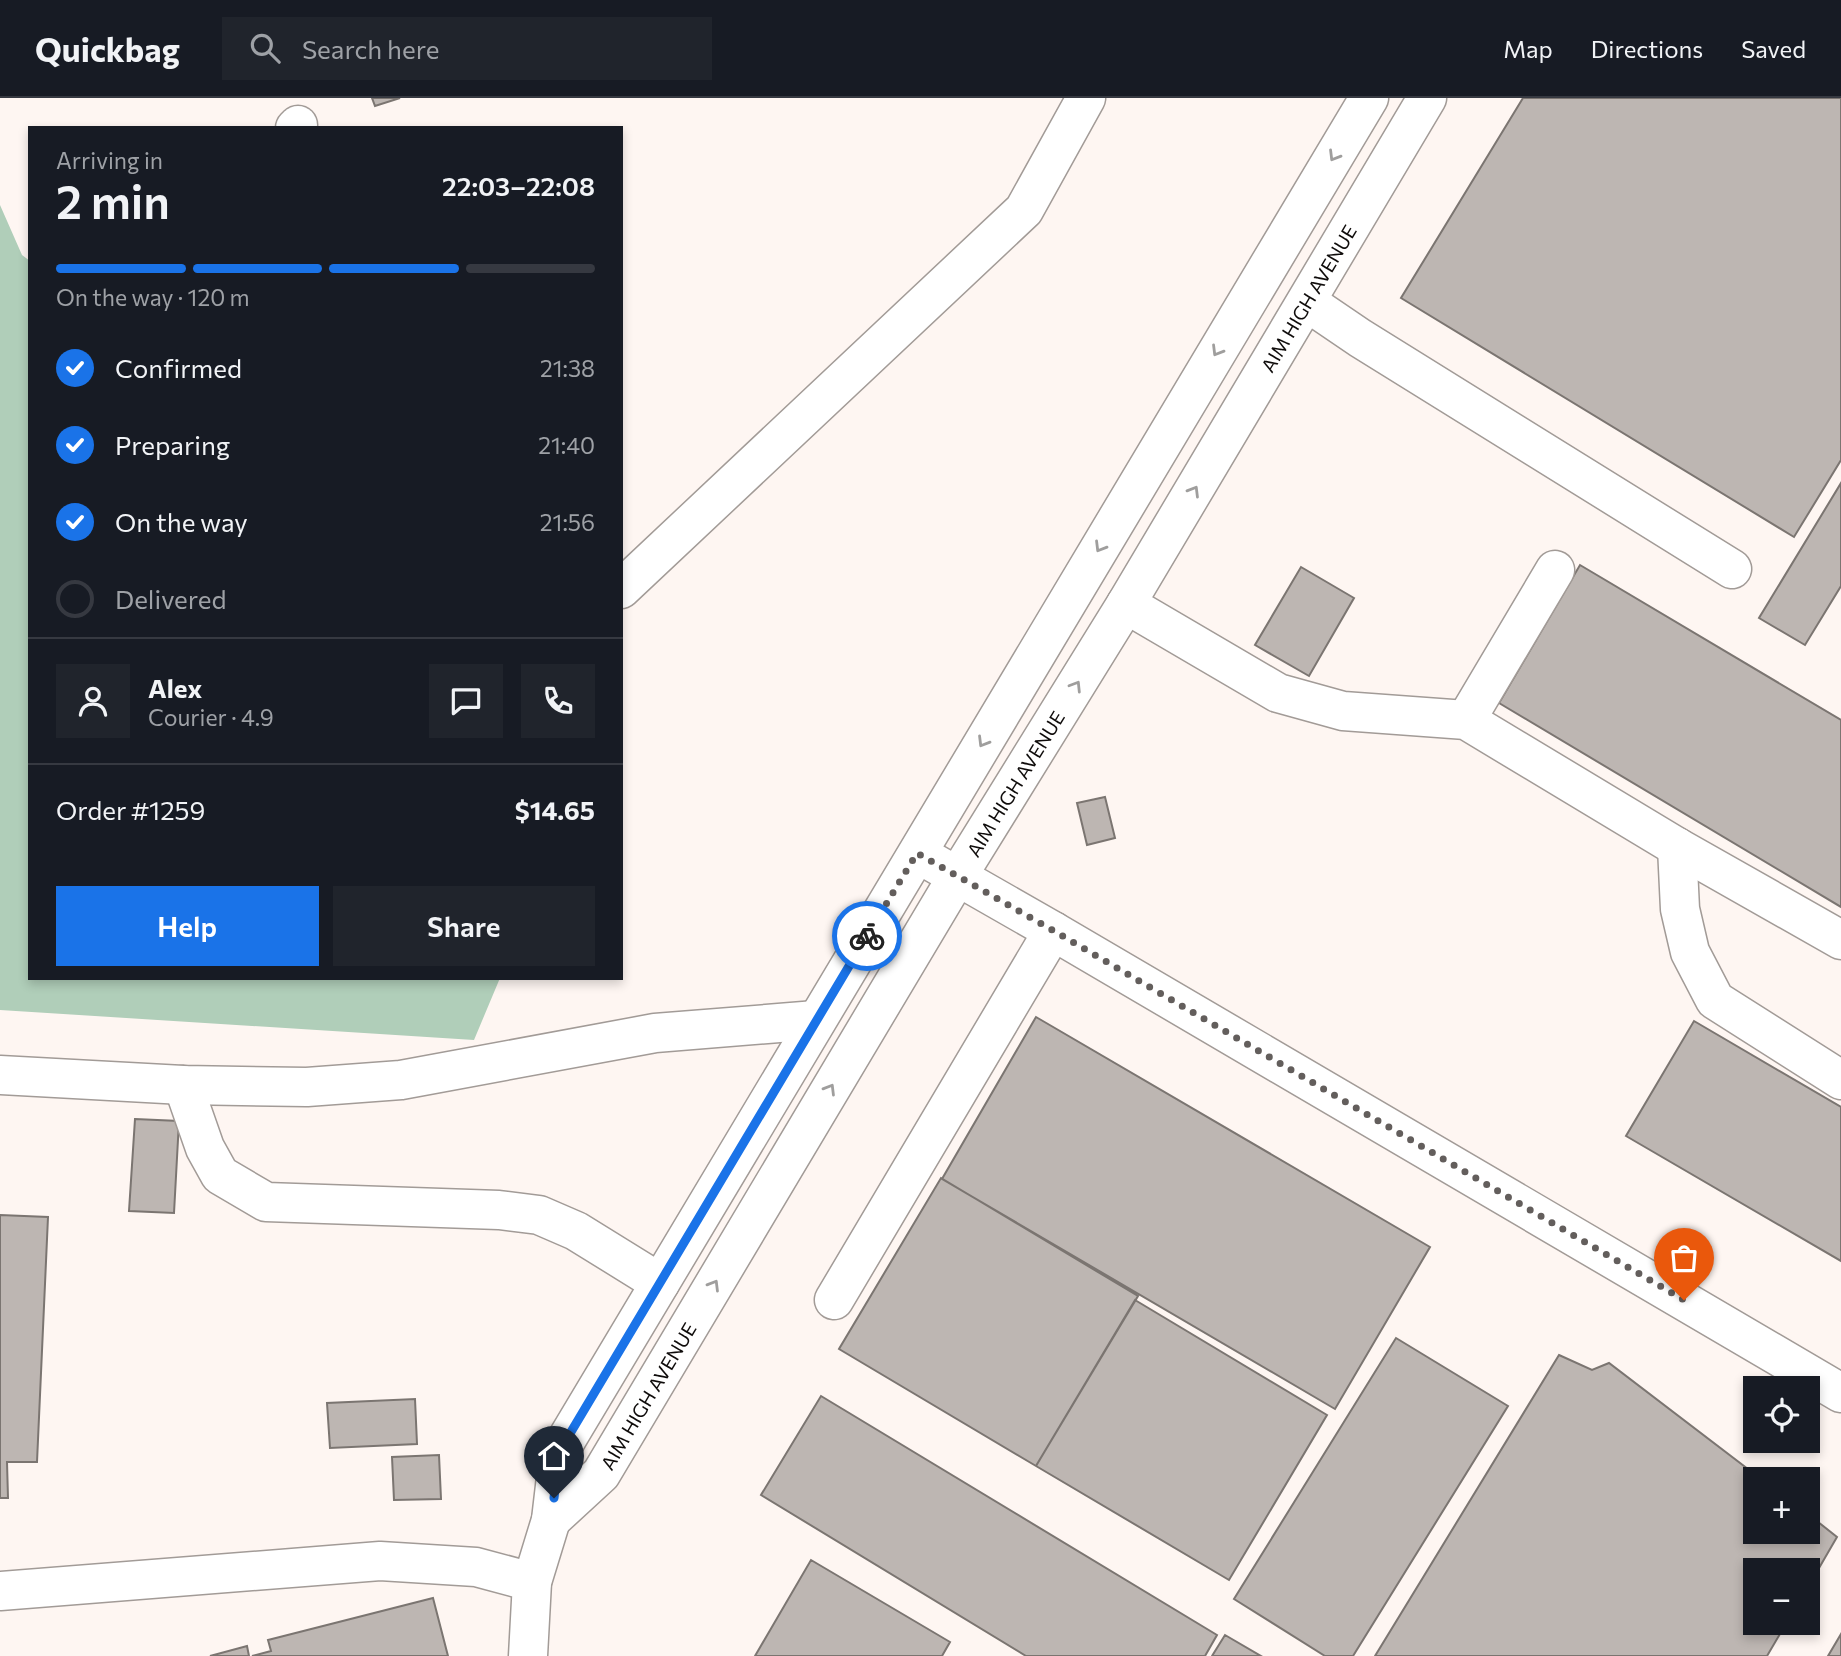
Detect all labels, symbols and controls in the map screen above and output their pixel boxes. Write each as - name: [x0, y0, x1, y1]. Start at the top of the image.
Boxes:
- search box: [222, 17, 712, 80]
- text: Quickbag: [35, 28, 180, 69]
- icon: search: [246, 29, 284, 67]
- text: Search here: [302, 33, 439, 64]
- text: Map: [1503, 34, 1553, 63]
- text: Directions: [1591, 34, 1703, 63]
- text: Saved: [1741, 34, 1806, 63]
- text: Arriving in: [56, 146, 163, 174]
- one-way arrow: [1329, 149, 1342, 162]
- text: 22:03–22:08: [442, 170, 595, 201]
- text: 2 min: [56, 172, 170, 228]
- street label: AIM HIGH AVENUE: [1255, 220, 1361, 376]
- text: On the way · 120 m: [56, 283, 250, 311]
- one-way arrow: [1212, 344, 1225, 357]
- icon: check: [56, 349, 94, 387]
- text: Confirmed: [115, 352, 242, 383]
- text: 21:38: [540, 354, 595, 382]
- icon: check: [56, 426, 94, 464]
- text: Preparing: [115, 429, 230, 460]
- text: 21:40: [538, 431, 595, 459]
- one-way arrow: [1186, 486, 1199, 499]
- icon: check: [56, 503, 94, 541]
- text: On the way: [115, 506, 248, 537]
- text: 21:56: [540, 508, 595, 536]
- one-way arrow: [1095, 539, 1108, 552]
- text: Delivered: [115, 583, 226, 614]
- button: person: [56, 664, 130, 738]
- button: chat: [429, 664, 503, 738]
- button: phone: [521, 664, 595, 738]
- text: Alex: [148, 672, 202, 703]
- one-way arrow: [1067, 680, 1080, 693]
- text: Courier · 4.9: [148, 703, 274, 731]
- street label: AIM HIGH AVENUE: [961, 706, 1069, 861]
- one-way arrow: [979, 735, 992, 748]
- text: Order #1259: [56, 794, 205, 825]
- text: $14.65: [515, 794, 595, 825]
- button: Help: [56, 886, 319, 966]
- button: Share: [333, 886, 595, 966]
- courier: [832, 901, 902, 971]
- icon: bike: [848, 917, 886, 955]
- one-way arrow: [822, 1084, 835, 1097]
- pin: [1654, 1228, 1714, 1300]
- icon: bag: [1665, 1239, 1703, 1277]
- one-way arrow: [705, 1279, 718, 1292]
- street label: AIM HIGH AVENUE: [595, 1318, 700, 1473]
- map controls: [1743, 1376, 1820, 1635]
- button: locate: [1743, 1376, 1820, 1453]
- pin: [524, 1426, 584, 1498]
- icon: home: [535, 1437, 573, 1475]
- button: +: [1743, 1467, 1820, 1544]
- button: −: [1743, 1558, 1820, 1635]

